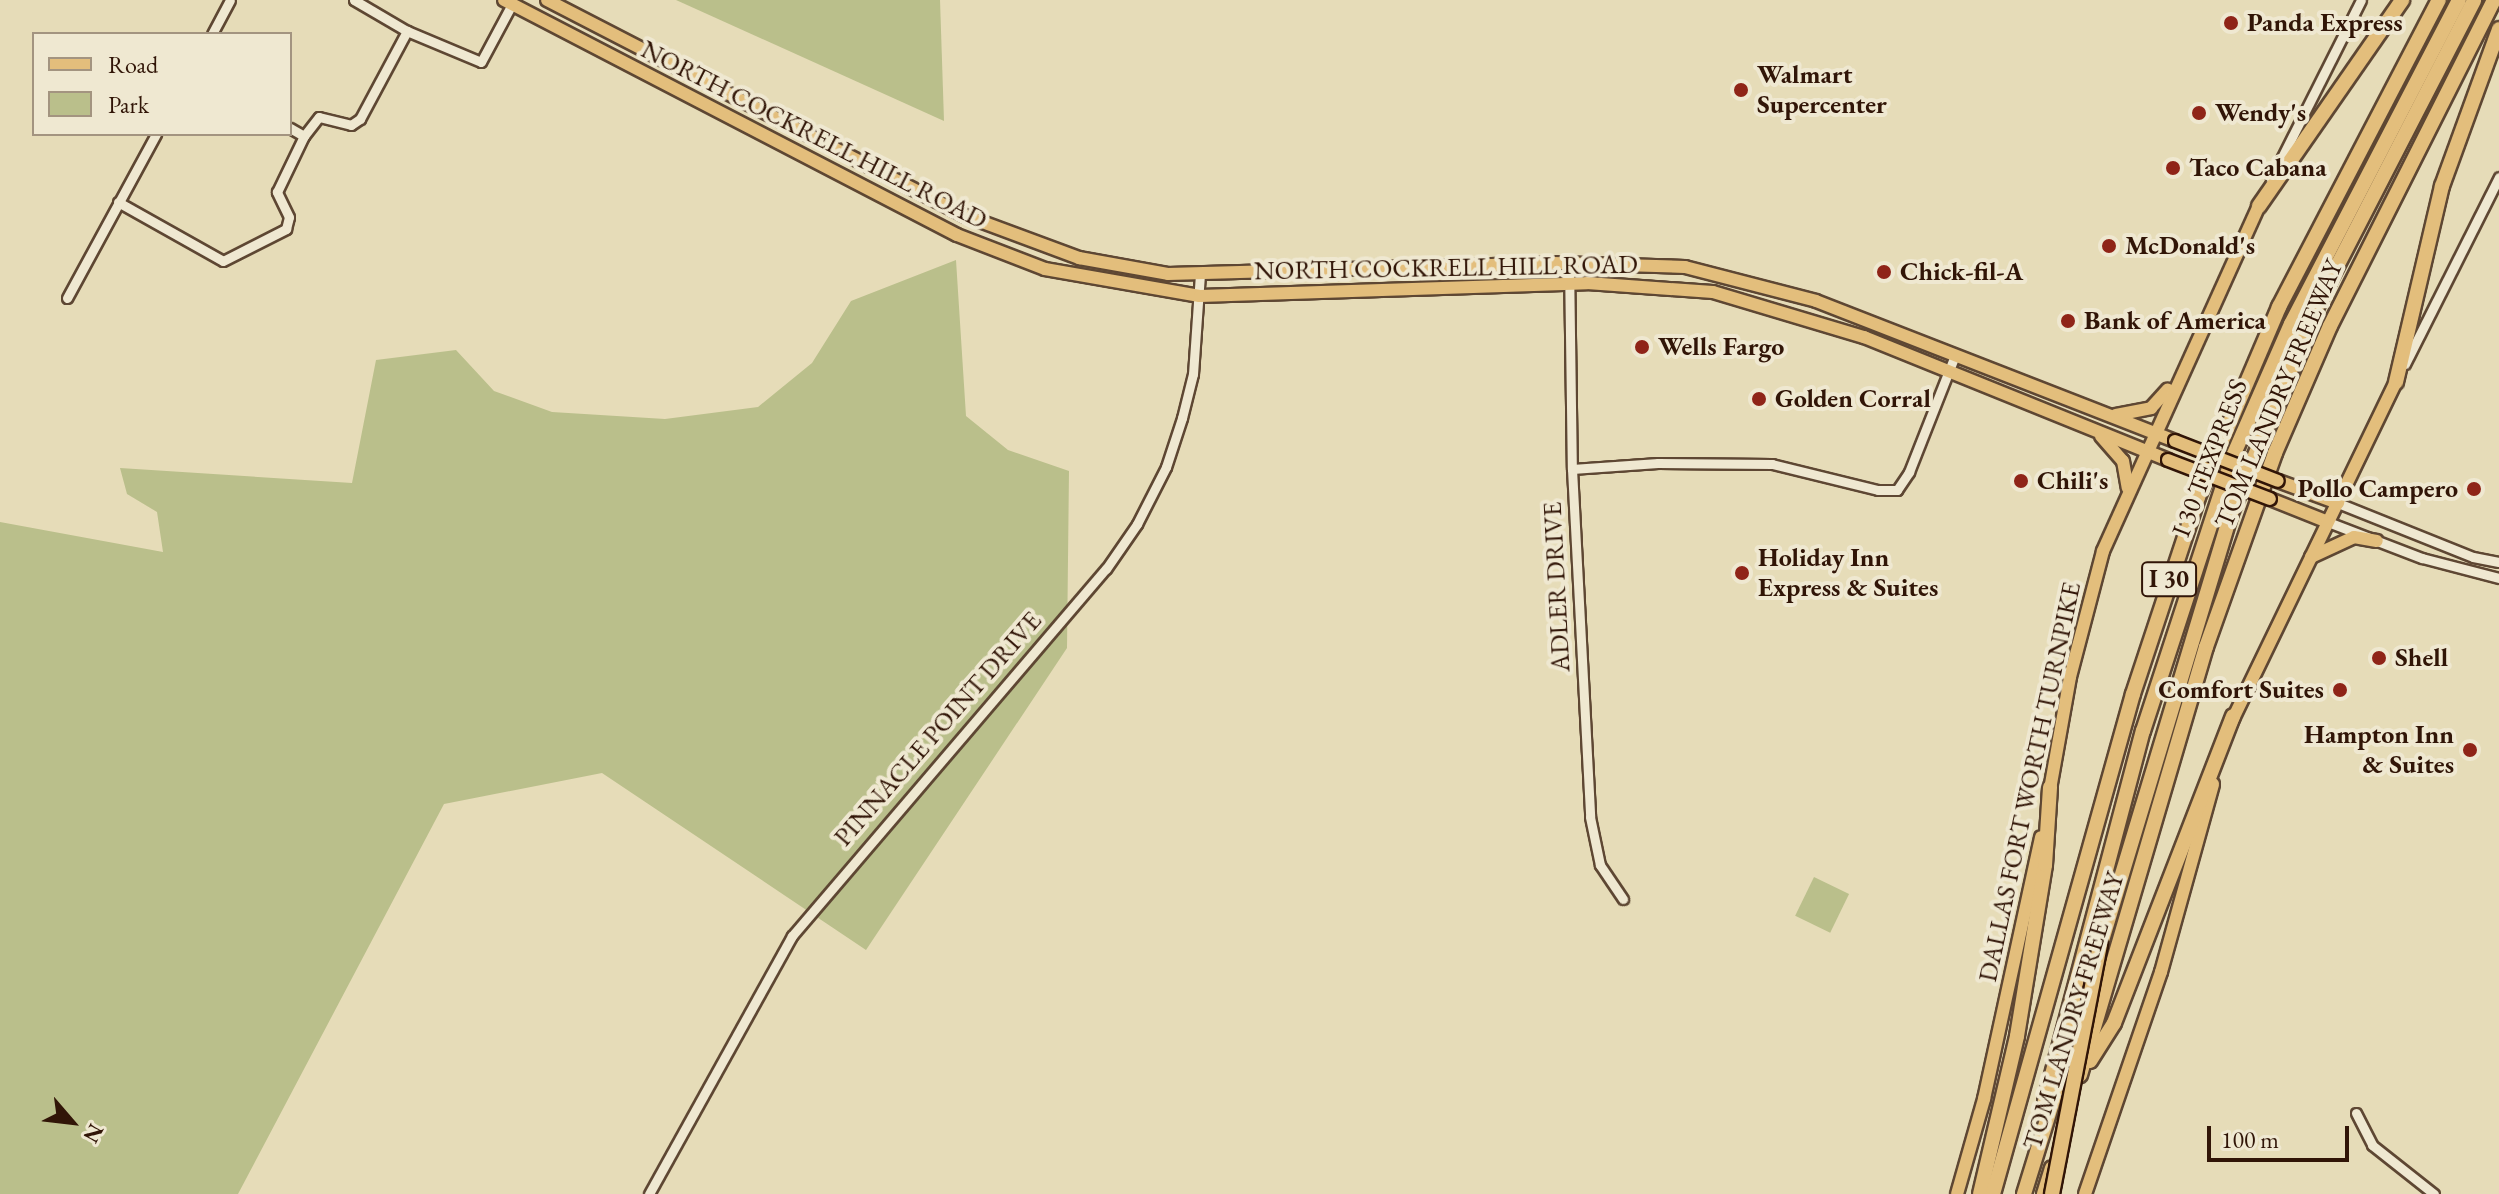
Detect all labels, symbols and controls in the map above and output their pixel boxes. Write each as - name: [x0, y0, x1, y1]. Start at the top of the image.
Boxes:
- place label: Panda Express: [2247, 7, 2403, 39]
- marker: Panda Express: [2222, 14, 2240, 32]
- legend: [32, 32, 292, 136]
- street label: NORTH COCKRELL HILL ROAD: [636, 34, 992, 236]
- text: Road: [108, 49, 158, 80]
- place label: Walmart Supercenter: [1757, 59, 1887, 120]
- marker: Walmart Supercenter: [1732, 81, 1750, 99]
- text: Park: [108, 89, 149, 120]
- place label: Wendy's: [2215, 97, 2306, 129]
- marker: Wendy's: [2190, 104, 2208, 122]
- place label: Taco Cabana: [2189, 152, 2327, 184]
- marker: Taco Cabana: [2164, 159, 2182, 177]
- place label: McDonald's: [2125, 230, 2255, 262]
- marker: McDonald's: [2100, 237, 2118, 255]
- street label: NORTH COCKRELL HILL ROAD: [1254, 249, 1638, 287]
- street label: TOM LANDRY FREEWAY: [2208, 255, 2350, 533]
- place label: Chick-fil-A: [1900, 256, 2023, 288]
- marker: Chick-fil-A: [1875, 263, 1893, 281]
- place label: Bank of America: [2084, 305, 2266, 337]
- marker: Bank of America: [2059, 312, 2077, 330]
- place label: Wells Fargo: [1658, 331, 1784, 363]
- marker: Wells Fargo: [1633, 338, 1651, 356]
- street label: I 30 TEXPRESS: [2166, 375, 2254, 541]
- place label: Golden Corral: [1775, 383, 1931, 415]
- marker: Golden Corral: [1750, 390, 1768, 408]
- place label: Chili's: [2037, 465, 2108, 497]
- marker: Chili's: [2012, 472, 2030, 490]
- place label: Pollo Campero: [2297, 473, 2458, 505]
- marker: Pollo Campero: [2465, 480, 2483, 498]
- street label: ADLER DRIVE: [1537, 501, 1577, 673]
- place label: Holiday Inn Express & Suites: [1758, 542, 1938, 604]
- road number: I 30: [2141, 559, 2197, 599]
- marker: Holiday Inn Express & Suites: [1733, 564, 1751, 582]
- street label: DALLAS FORT WORTH TURNPIKE: [1972, 579, 2088, 985]
- street label: PINNACLE POINT DRIVE: [828, 605, 1048, 853]
- place label: Shell: [2395, 642, 2448, 674]
- marker: Shell: [2370, 649, 2388, 667]
- place label: Comfort Suites: [2158, 674, 2324, 706]
- marker: Comfort Suites: [2331, 681, 2349, 699]
- place label: Hampton Inn & Suites: [2304, 719, 2454, 780]
- marker: Hampton Inn & Suites: [2461, 741, 2479, 759]
- street label: TOM LANDRY FREEWAY: [2017, 869, 2131, 1153]
- north arrow: [32, 1082, 112, 1162]
- scale bar: [2211, 1110, 2353, 1160]
- text: N: [77, 1119, 111, 1148]
- text: 100 m: [2221, 1124, 2279, 1155]

